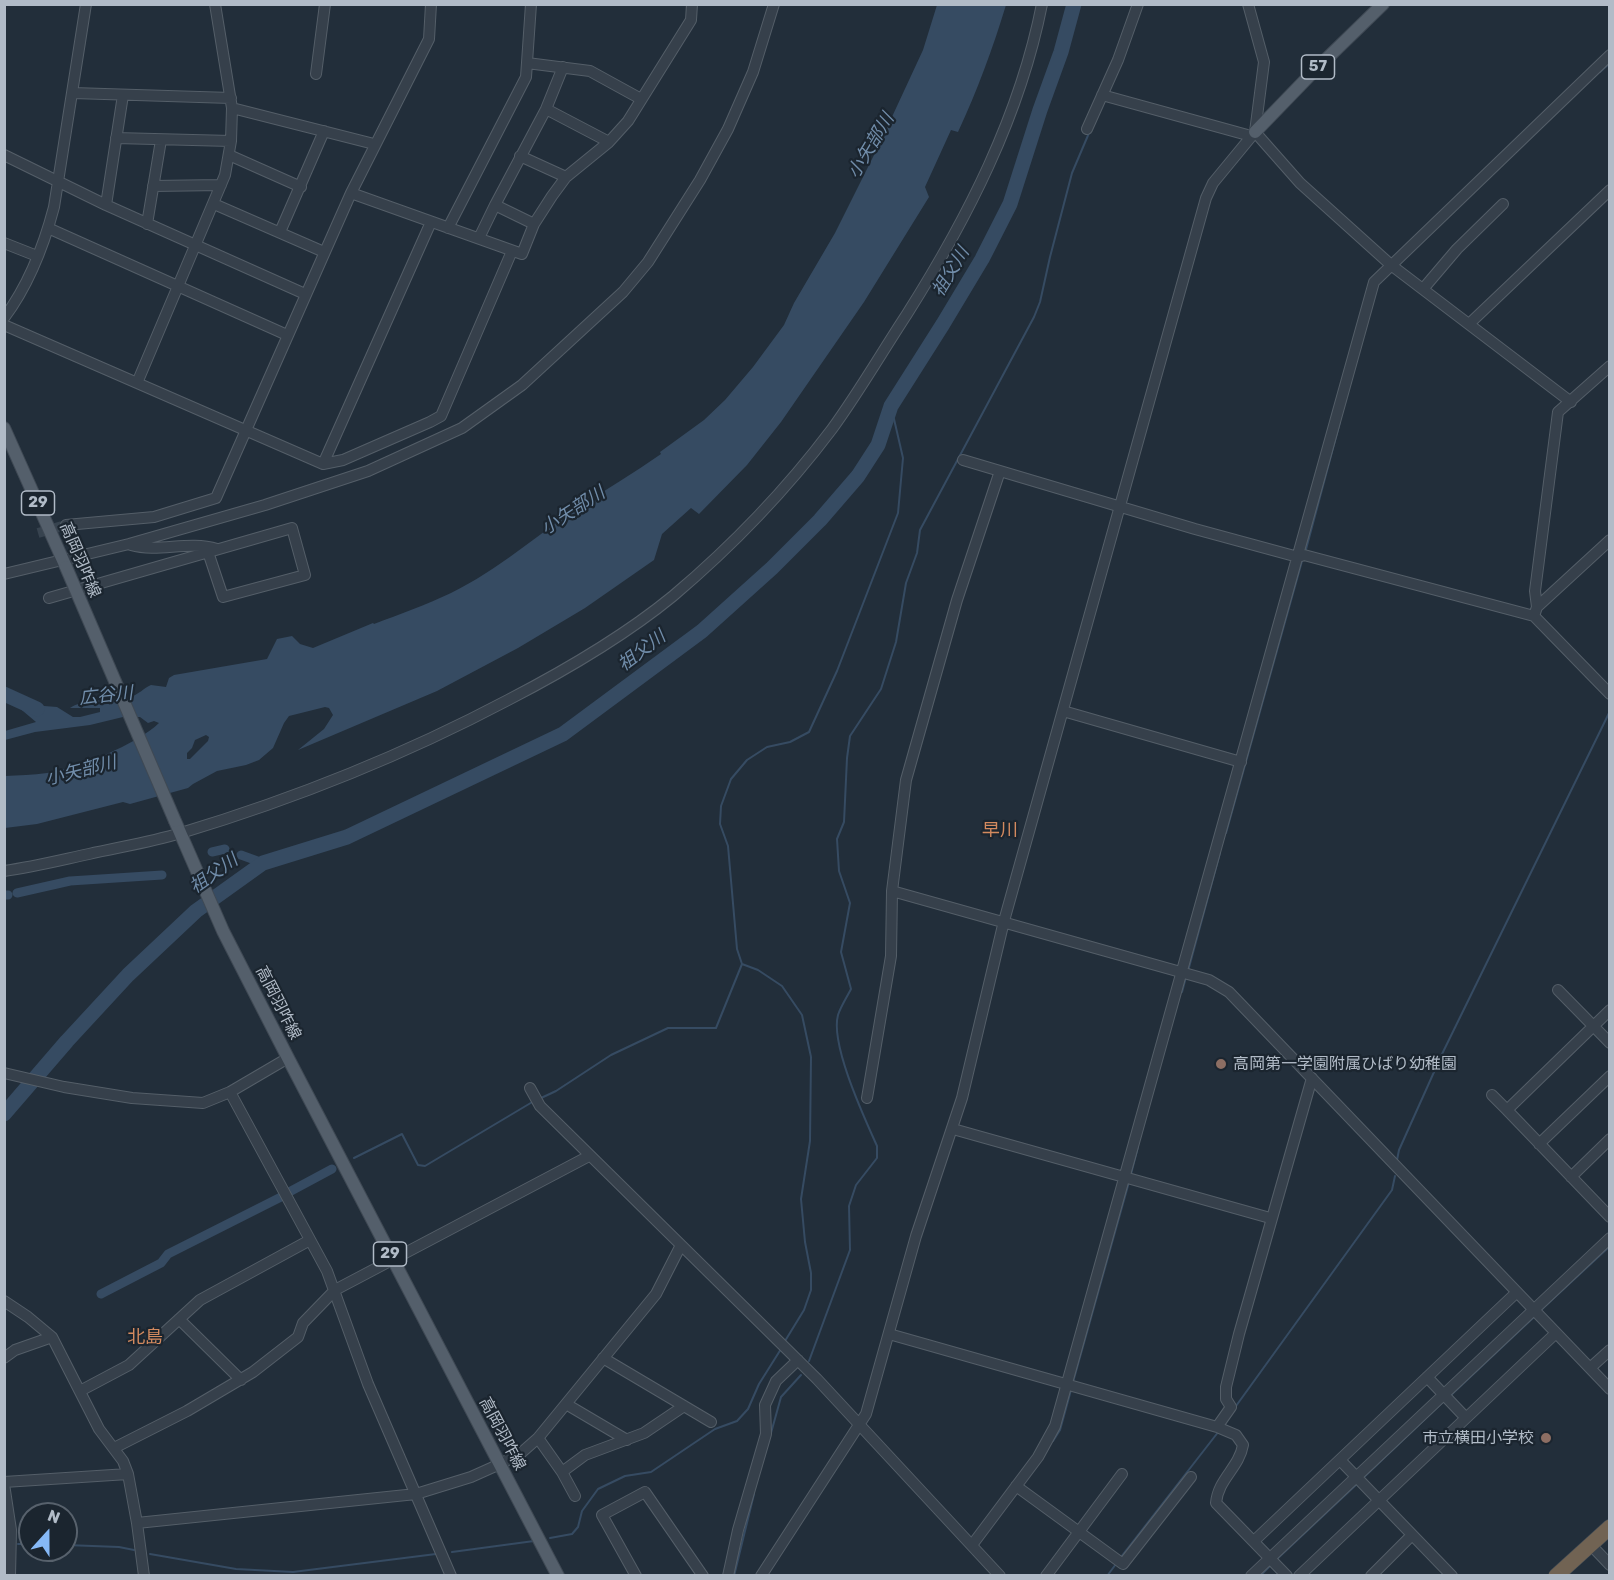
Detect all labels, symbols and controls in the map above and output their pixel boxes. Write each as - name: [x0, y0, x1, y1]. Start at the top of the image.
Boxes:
- road number: 57: [1302, 55, 1334, 79]
- water label: 小矢部川: [843, 110, 899, 182]
- water label: 祖父川: [928, 243, 974, 301]
- water label: 小矢部川: [537, 482, 609, 540]
- road number: 29: [22, 491, 54, 515]
- street label: 高岡羽咋線: [56, 519, 104, 601]
- water label: 祖父川: [614, 626, 670, 676]
- water label: 広谷川: [78, 682, 134, 710]
- water label: 小矢部川: [43, 752, 119, 790]
- district label: 早川: [982, 820, 1018, 842]
- water label: 祖父川: [186, 850, 242, 898]
- street label: 高岡羽咋線: [251, 963, 305, 1043]
- place label: 高岡第一学園附属ひばり幼稚園: [1233, 1054, 1457, 1074]
- marker: 高岡第一学園附属ひばり幼稚園: [1214, 1057, 1228, 1071]
- road number: 29: [374, 1242, 406, 1266]
- district label: 北島: [127, 1327, 163, 1349]
- street label: 高岡羽咋線: [475, 1394, 529, 1474]
- place label: 市立横田小学校: [1422, 1428, 1534, 1448]
- marker: 市立横田小学校: [1539, 1431, 1553, 1445]
- north arrow: [18, 1502, 78, 1562]
- text: N: [45, 1506, 63, 1528]

